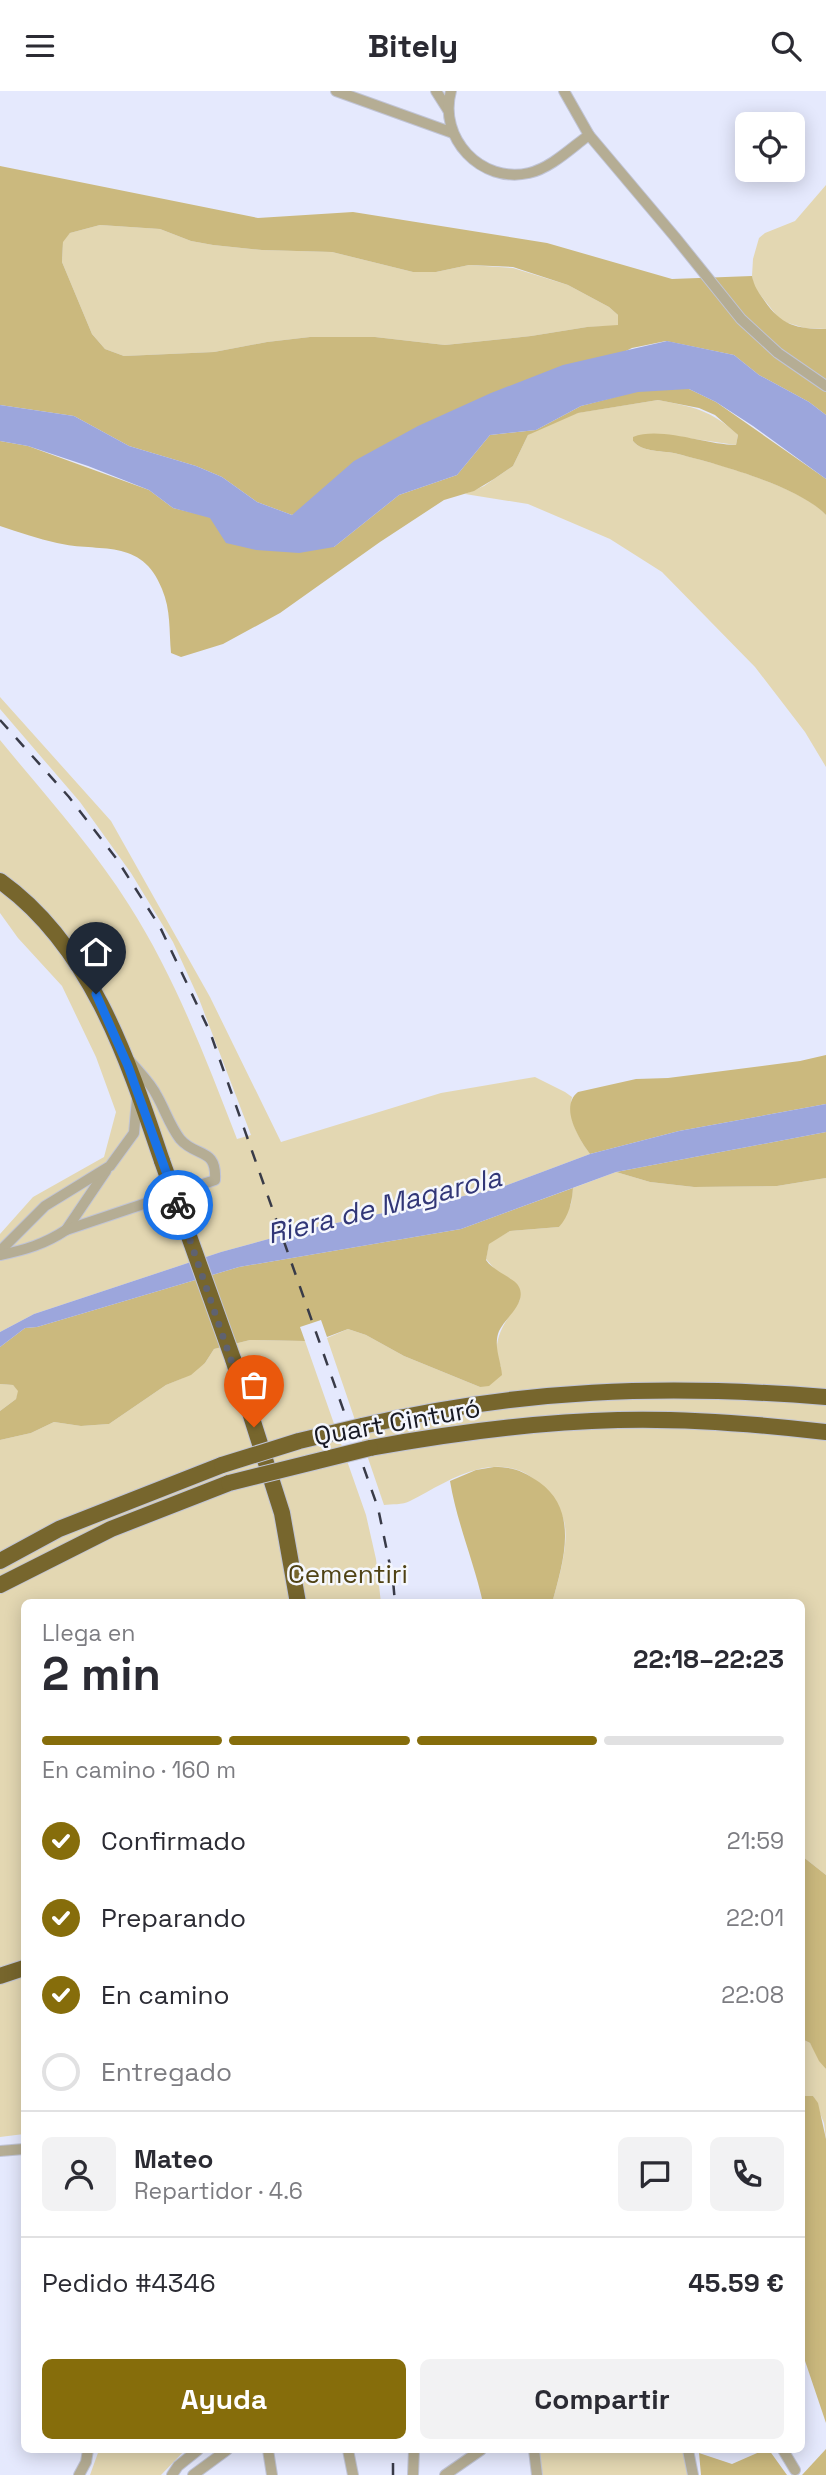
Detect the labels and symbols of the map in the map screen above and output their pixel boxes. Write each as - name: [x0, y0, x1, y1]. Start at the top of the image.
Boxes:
- pin: [66, 922, 126, 994]
- water label: Riera de Magarola: [263, 1158, 506, 1252]
- courier: [143, 1170, 213, 1240]
- pin: [224, 1355, 284, 1427]
- street label: Quart Cinturó: [311, 1391, 483, 1453]
- park label: Cementiri: [288, 1557, 408, 1591]

